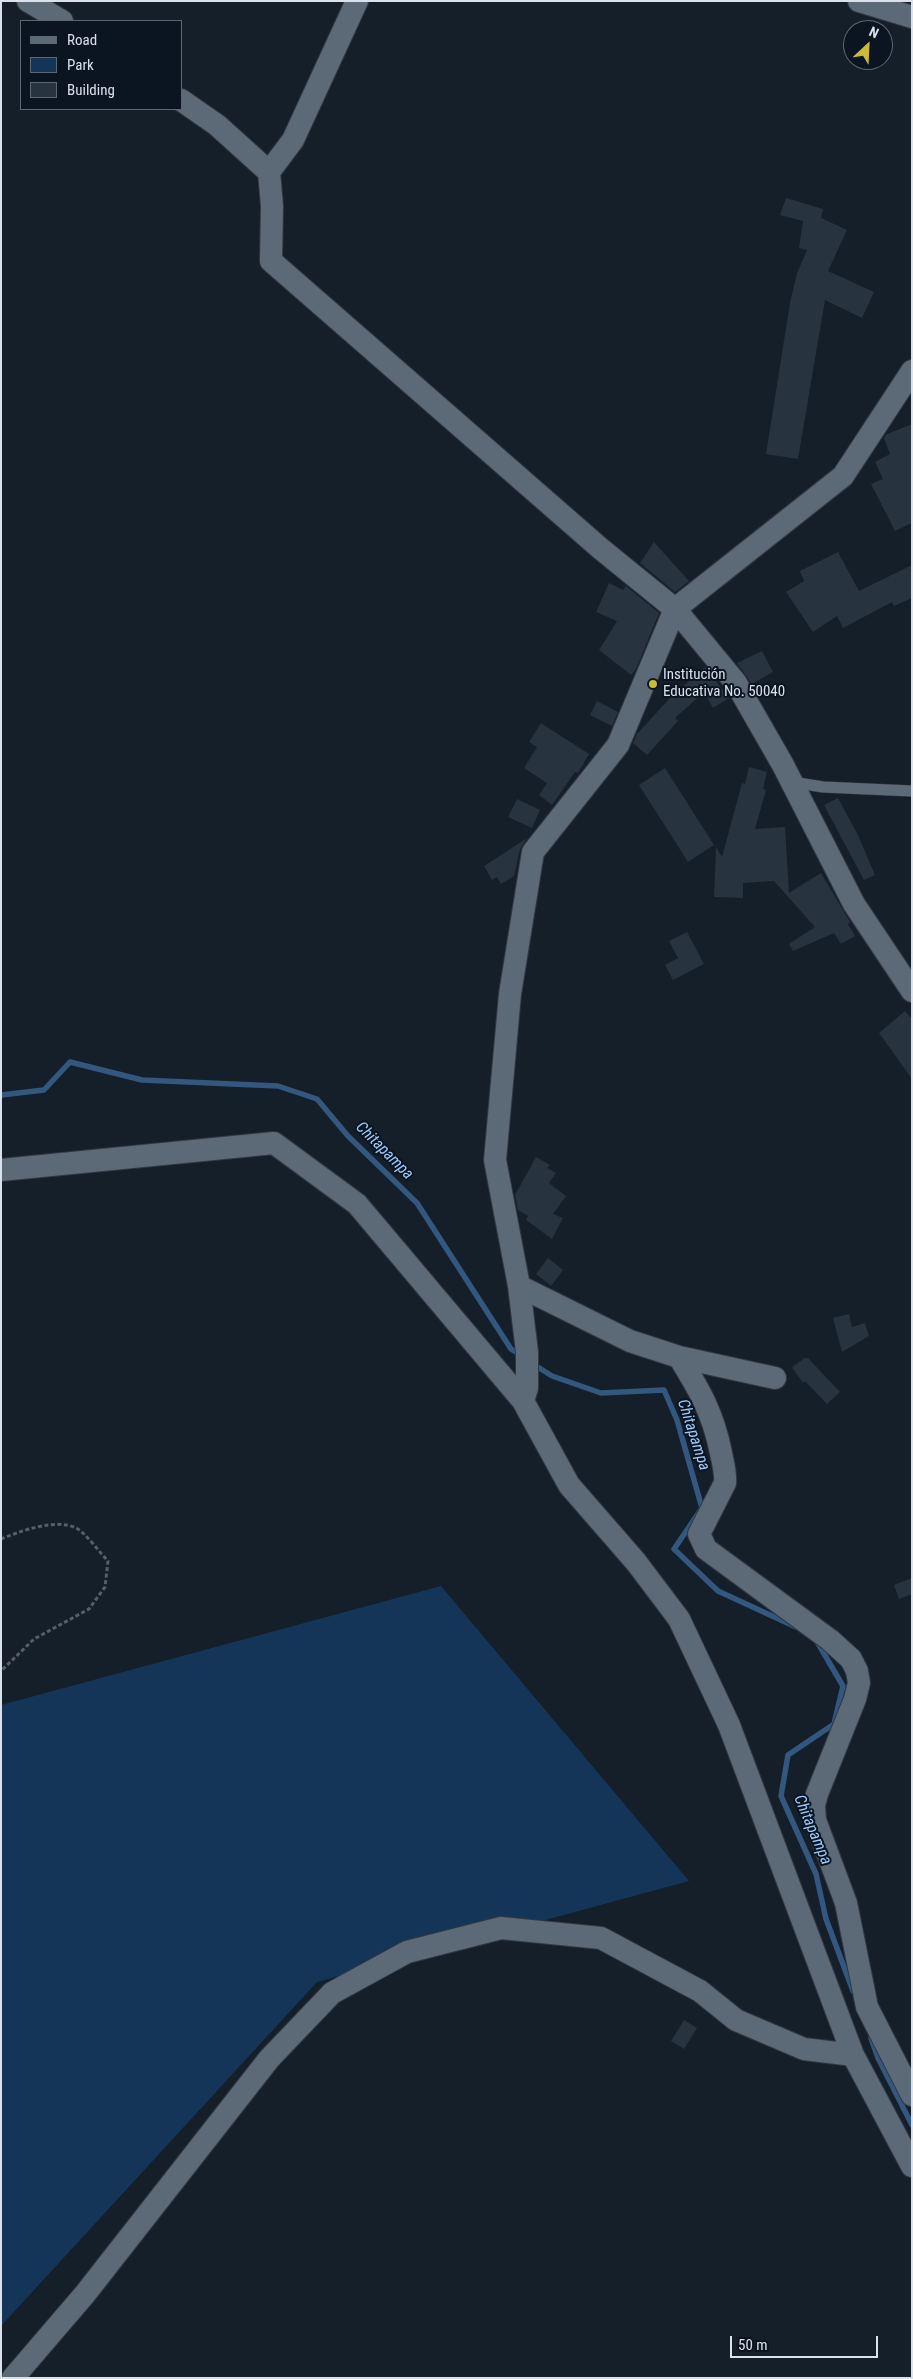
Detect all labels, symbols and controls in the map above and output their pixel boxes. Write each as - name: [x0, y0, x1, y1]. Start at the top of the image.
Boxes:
- legend: [20, 20, 182, 110]
- north arrow: [843, 20, 893, 70]
- text: N: [867, 23, 881, 41]
- text: Road: [67, 31, 97, 49]
- text: Park: [67, 56, 94, 74]
- text: Building: [67, 81, 115, 99]
- place label: Institución Educativa No. 50040: [663, 666, 785, 701]
- marker: Institución Educativa No. 50040: [647, 678, 659, 690]
- water label: Chitapampa: [351, 1118, 417, 1184]
- water label: Chitapampa: [672, 1397, 714, 1473]
- water label: Chitapampa: [789, 1792, 835, 1868]
- scale bar: [733, 2326, 880, 2358]
- text: 50 m: [738, 2336, 768, 2354]

